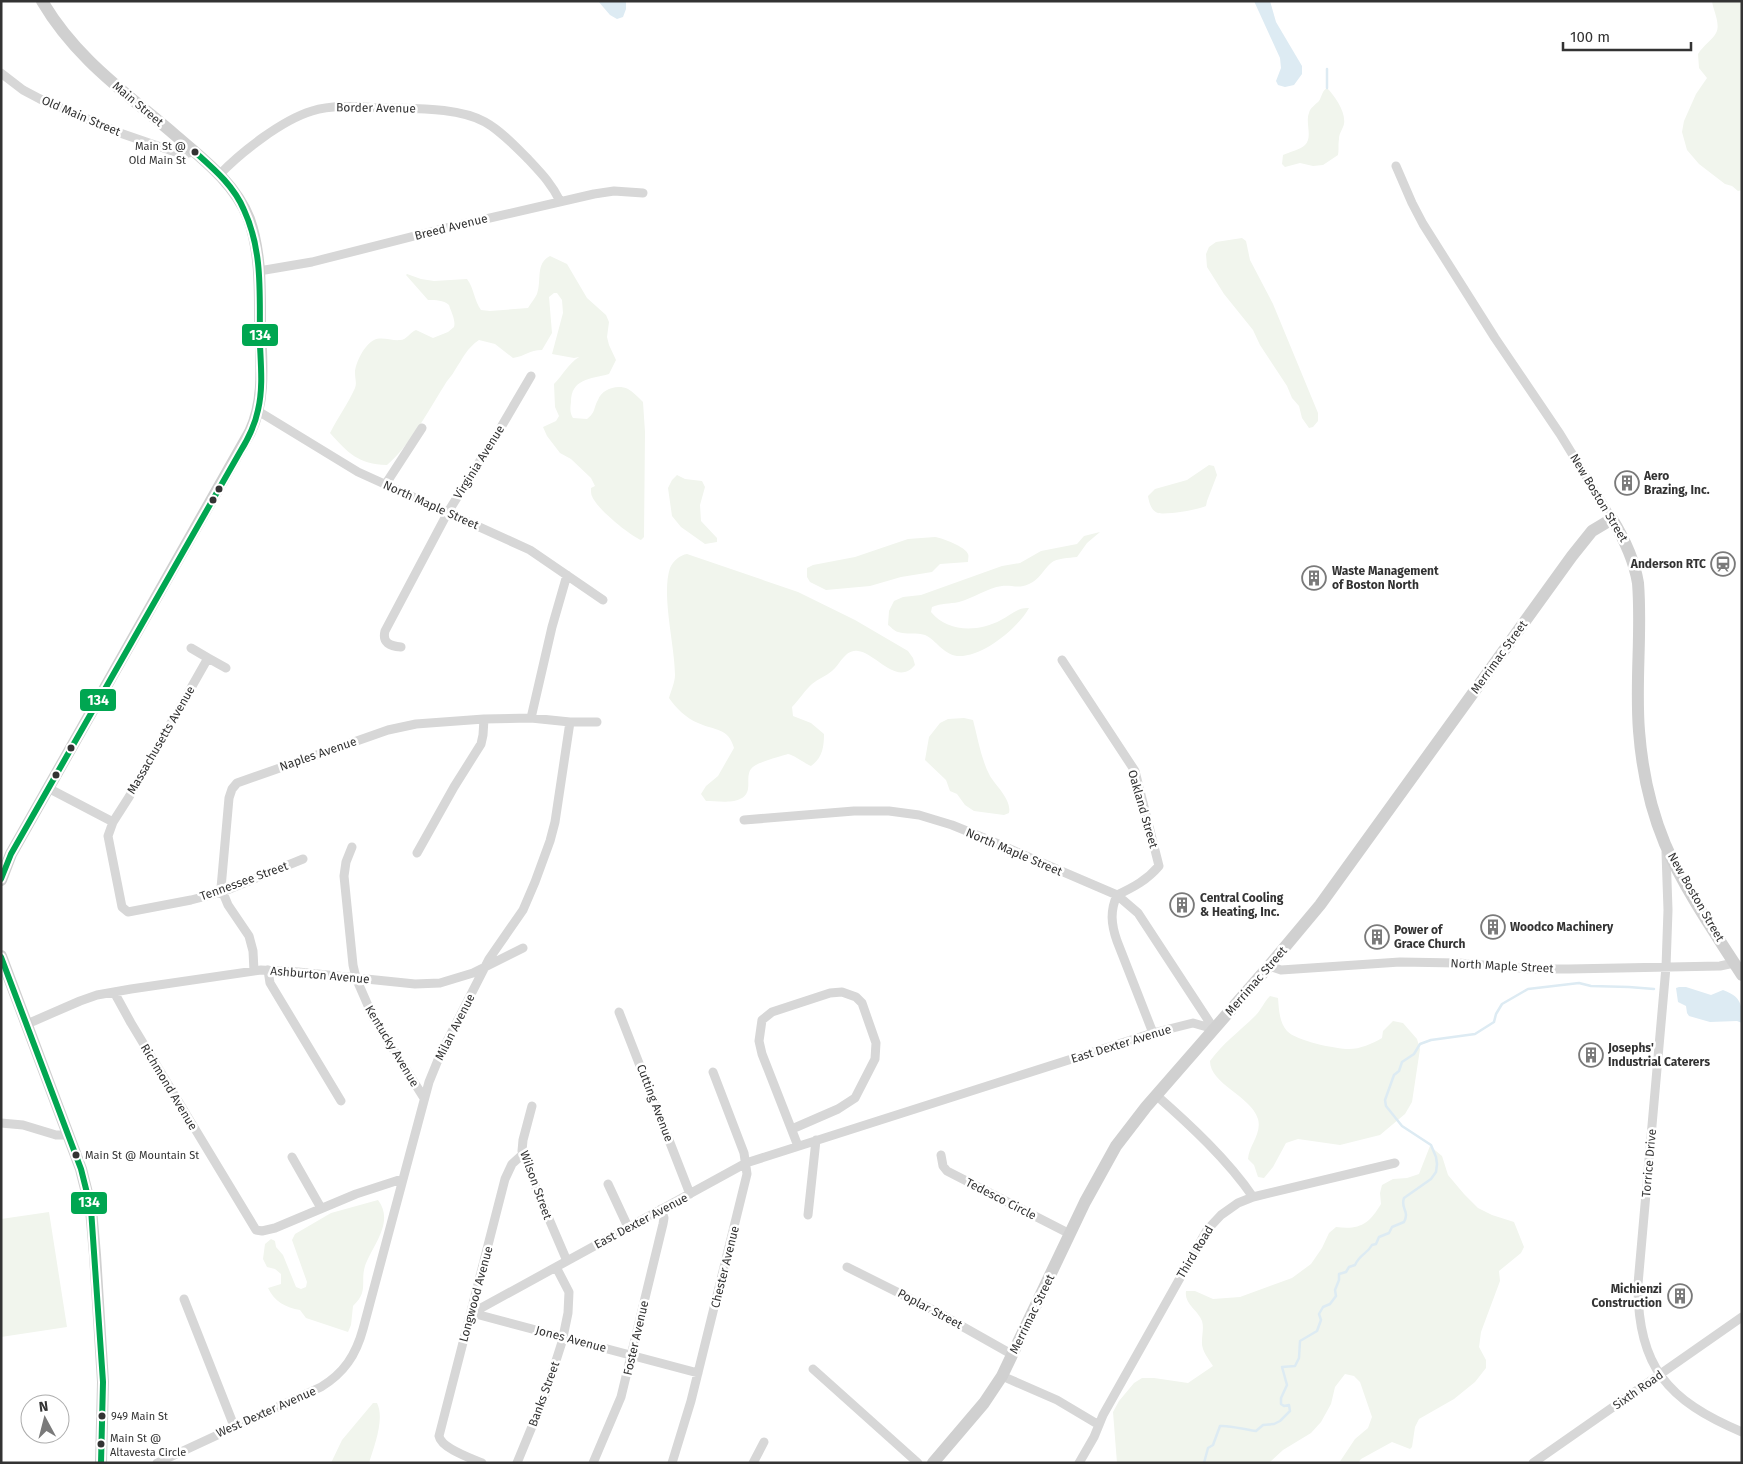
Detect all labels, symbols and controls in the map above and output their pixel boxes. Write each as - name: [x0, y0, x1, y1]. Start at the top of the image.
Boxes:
- scale bar: [1563, 20, 1690, 52]
- text: 100 m: [1570, 28, 1610, 46]
- street label: Main Street: [110, 79, 167, 130]
- street label: Old Main Street: [40, 93, 123, 139]
- street label: Border Avenue: [336, 100, 416, 116]
- place label: Main St @ Old Main St: [129, 140, 186, 167]
- marker: Main St @ Old Main St: [190, 147, 200, 157]
- street label: Breed Avenue: [413, 211, 489, 243]
- line badge: 134: [241, 323, 279, 347]
- text: 134: [249, 327, 271, 344]
- street label: Virginia Avenue: [451, 423, 507, 501]
- street label: New Boston Street: [1567, 451, 1631, 545]
- place label: Aero Brazing, Inc.: [1643, 469, 1710, 497]
- building icon: Aero Brazing, Inc.: [1614, 470, 1640, 496]
- street label: North Maple Street: [381, 478, 482, 533]
- unlabelled marker: [214, 484, 224, 494]
- unlabelled marker: [208, 495, 218, 505]
- station icon: Anderson RTC: [1710, 551, 1736, 577]
- place label: Anderson RTC: [1630, 557, 1706, 571]
- place label: Waste Management of Boston North: [1332, 564, 1439, 592]
- building icon: Waste Management of Boston North: [1301, 565, 1327, 591]
- street label: Merrimac Street: [1468, 617, 1531, 696]
- street label: Massachusetts Avenue: [124, 683, 198, 797]
- line badge: 134: [79, 688, 117, 712]
- text: 134: [87, 692, 109, 709]
- street label: Naples Avenue: [278, 734, 358, 774]
- unlabelled marker: [66, 743, 76, 753]
- street label: Oakland Street: [1125, 768, 1161, 850]
- unlabelled marker: [51, 770, 61, 780]
- street label: North Maple Street: [964, 825, 1065, 879]
- street label: New Boston Street: [1665, 850, 1727, 945]
- street label: Tennessee Street: [198, 858, 291, 903]
- place label: Central Cooling & Heating, Inc.: [1200, 891, 1284, 919]
- building icon: Central Cooling & Heating, Inc.: [1169, 892, 1195, 918]
- building icon: Woodco Machinery: [1480, 914, 1506, 940]
- place label: Woodco Machinery: [1510, 920, 1614, 934]
- place label: Power of Grace Church: [1394, 923, 1465, 951]
- building icon: Power of Grace Church: [1364, 924, 1390, 950]
- street label: Merrimac Street: [1222, 943, 1290, 1018]
- street label: North Maple Street: [1450, 956, 1555, 976]
- street label: Ashburton Avenue: [270, 964, 370, 986]
- street label: Milan Avenue: [432, 991, 478, 1063]
- street label: Kentucky Avenue: [362, 1003, 422, 1089]
- street label: East Dexter Avenue: [1069, 1022, 1173, 1066]
- street label: Richmond Avenue: [138, 1041, 200, 1133]
- place label: Josephs' Industrial Caterers: [1607, 1041, 1710, 1069]
- building icon: Josephs' Industrial Caterers: [1578, 1042, 1604, 1068]
- street label: Cutting Avenue: [634, 1062, 676, 1144]
- street label: Torrice Drive: [1639, 1128, 1659, 1198]
- place label: Main St @ Mountain St: [85, 1149, 199, 1162]
- street label: Wilson Street: [517, 1149, 555, 1222]
- marker: Main St @ Mountain St: [71, 1150, 81, 1160]
- street label: Tedesco Circle: [963, 1175, 1039, 1223]
- street label: East Dexter Avenue: [592, 1190, 690, 1252]
- line badge: 134: [70, 1191, 108, 1215]
- text: 134: [78, 1194, 100, 1211]
- street label: Third Road: [1174, 1223, 1216, 1281]
- street label: Chester Avenue: [708, 1225, 742, 1309]
- street label: Longwood Avenue: [456, 1244, 496, 1344]
- street label: Merrimac Street: [1007, 1271, 1058, 1356]
- place label: Michienzi Construction: [1592, 1282, 1662, 1310]
- building icon: Michienzi Construction: [1667, 1283, 1693, 1309]
- street label: Poplar Street: [895, 1286, 965, 1332]
- street label: Foster Avenue: [621, 1299, 651, 1377]
- street label: Jones Avenue: [534, 1323, 608, 1355]
- street label: Banks Street: [526, 1359, 562, 1428]
- street label: Sixth Road: [1610, 1368, 1666, 1412]
- street label: West Dexter Avenue: [214, 1384, 318, 1440]
- north arrow: [20, 1394, 70, 1444]
- text: N: [38, 1398, 49, 1416]
- place label: 949 Main St: [111, 1410, 168, 1423]
- marker: 949 Main St: [97, 1411, 107, 1421]
- place label: Main St @ Altavesta Circle: [110, 1432, 186, 1459]
- marker: Main St @ Altavesta Circle: [96, 1439, 106, 1449]

